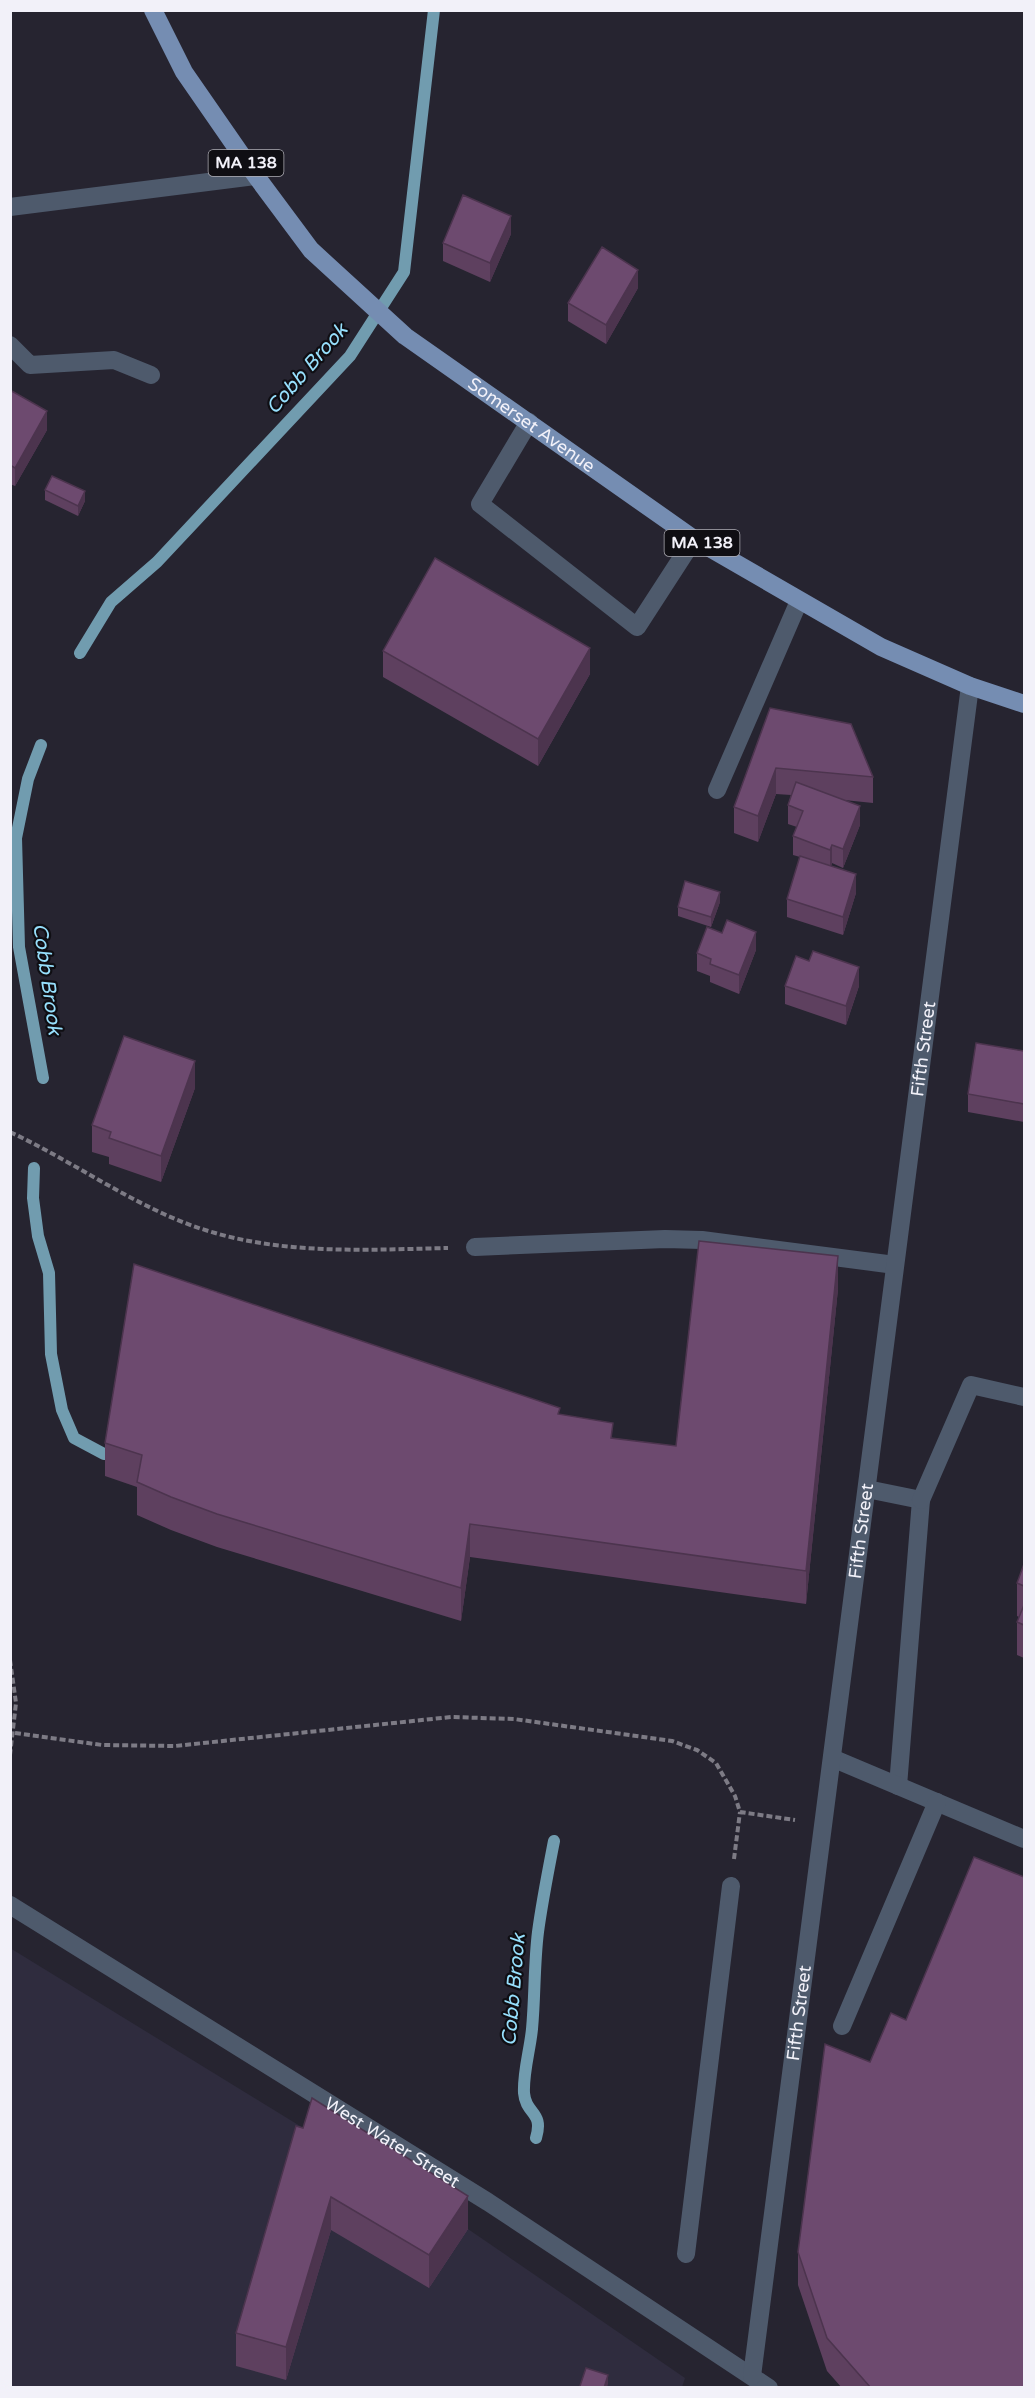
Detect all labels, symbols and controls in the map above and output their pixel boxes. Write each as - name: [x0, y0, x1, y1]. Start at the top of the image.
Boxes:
- road number: MA 138: [208, 150, 284, 176]
- water label: Cobb Brook: [261, 317, 354, 419]
- street label: Somerset Avenue: [464, 373, 599, 477]
- road number: MA 138: [664, 530, 740, 556]
- water label: Cobb Brook: [27, 922, 67, 1038]
- street label: Fifth Street: [906, 1000, 940, 1098]
- street label: Fifth Street: [844, 1482, 878, 1580]
- water label: Cobb Brook: [497, 1931, 531, 2047]
- street label: Fifth Street: [782, 1964, 816, 2062]
- street label: West Water Street: [321, 2092, 464, 2193]

